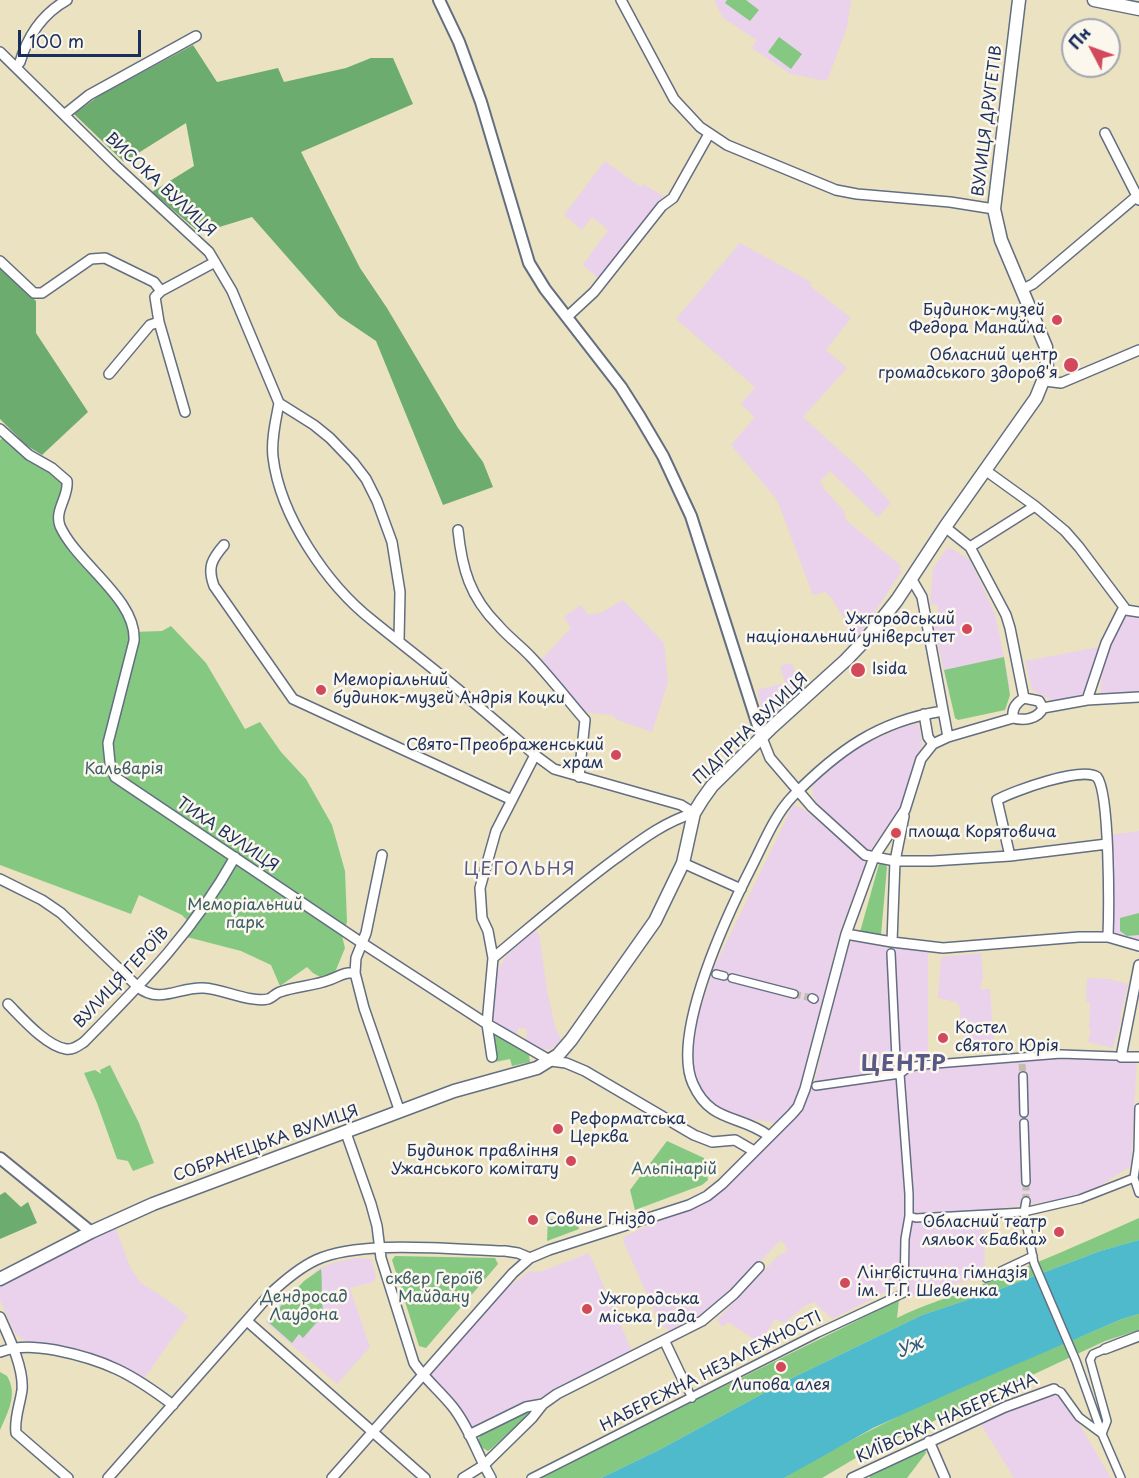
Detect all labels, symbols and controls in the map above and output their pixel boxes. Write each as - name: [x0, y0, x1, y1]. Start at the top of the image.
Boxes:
- scale bar: [21, 18, 144, 56]
- north arrow: [1061, 18, 1121, 78]
- text: Пн: [1062, 21, 1096, 54]
- text: 100 m: [29, 27, 84, 54]
- street label: ВУЛИЦЯ ДРУГЕТІВ: [969, 44, 1007, 198]
- street label: ВИСОКА ВУЛИЦЯ: [101, 129, 219, 241]
- place label: Будинок-музей Федора Манайла: [909, 301, 1045, 339]
- marker: Будинок-музей Федора Манайла: [1050, 313, 1064, 327]
- place label: Обласний центр громадського здоров'я: [878, 346, 1058, 384]
- marker: Обласний центр громадського здоров'я: [1062, 356, 1080, 374]
- place label: Ужгородський національний університет: [746, 610, 955, 648]
- marker: Ужгородський національний університет: [960, 622, 974, 636]
- place label: Isida: [872, 660, 907, 680]
- marker: Isida: [849, 661, 867, 679]
- street label: ПІДГІРНА ВУЛИЦЯ: [690, 669, 812, 789]
- place label: Меморіальний будинок-музей Андрія Коцки: [333, 671, 565, 709]
- marker: Меморіальний будинок-музей Андрія Коцки: [314, 683, 328, 697]
- place label: Свято-Преображенський храм: [406, 736, 604, 774]
- marker: Свято-Преображенський храм: [609, 748, 623, 762]
- park label: Кальварія: [84, 760, 164, 780]
- street label: ТИХА ВУЛИЦЯ: [172, 794, 282, 876]
- place label: площа Корятовича: [908, 823, 1056, 843]
- marker: площа Корятовича: [889, 826, 903, 840]
- district label: ЦЕГОЛЬНЯ: [464, 859, 576, 881]
- park label: Меморіальний парк: [187, 896, 303, 934]
- street label: ВУЛИЦЯ ГЕРОЇВ: [70, 924, 174, 1032]
- place label: Костел святого Юрія: [955, 1019, 1059, 1057]
- marker: Костел святого Юрія: [936, 1031, 950, 1045]
- district label: ЦЕНТР: [861, 1052, 947, 1078]
- street label: СОБРАНЕЦЬКА ВУЛИЦЯ: [171, 1102, 361, 1186]
- place label: Реформатська Церква: [570, 1110, 685, 1148]
- marker: Реформатська Церква: [551, 1122, 565, 1136]
- place label: Будинок правління Ужанського комітату: [391, 1142, 559, 1180]
- marker: Будинок правління Ужанського комітату: [564, 1154, 578, 1168]
- park label: Альпінарій: [631, 1160, 717, 1180]
- place label: Совине Гніздо: [545, 1210, 655, 1230]
- marker: Совине Гніздо: [526, 1213, 540, 1227]
- place label: Обласний театр ляльок «Бавка»: [922, 1213, 1047, 1251]
- marker: Обласний театр ляльок «Бавка»: [1052, 1225, 1066, 1239]
- place label: Лінгвістична гімназія ім. Т.Г. Шевченка: [857, 1264, 1028, 1302]
- park label: сквер Героїв Майдану: [385, 1270, 483, 1308]
- marker: Лінгвістична гімназія ім. Т.Г. Шевченка: [838, 1276, 852, 1290]
- park label: Дендросад Лаудона: [260, 1288, 348, 1326]
- place label: Ужгородська міська рада: [599, 1290, 699, 1328]
- marker: Ужгородська міська рада: [580, 1302, 594, 1316]
- street label: НАБЕРЕЖНА НЕЗАЛЕЖНОСТІ: [597, 1308, 825, 1436]
- water label: Уж: [893, 1333, 927, 1363]
- marker: Липова алея: [774, 1360, 788, 1374]
- street label: КИЇВСЬКА НАБЕРЕЖНА: [853, 1370, 1041, 1468]
- place label: Липова алея: [732, 1376, 830, 1396]

